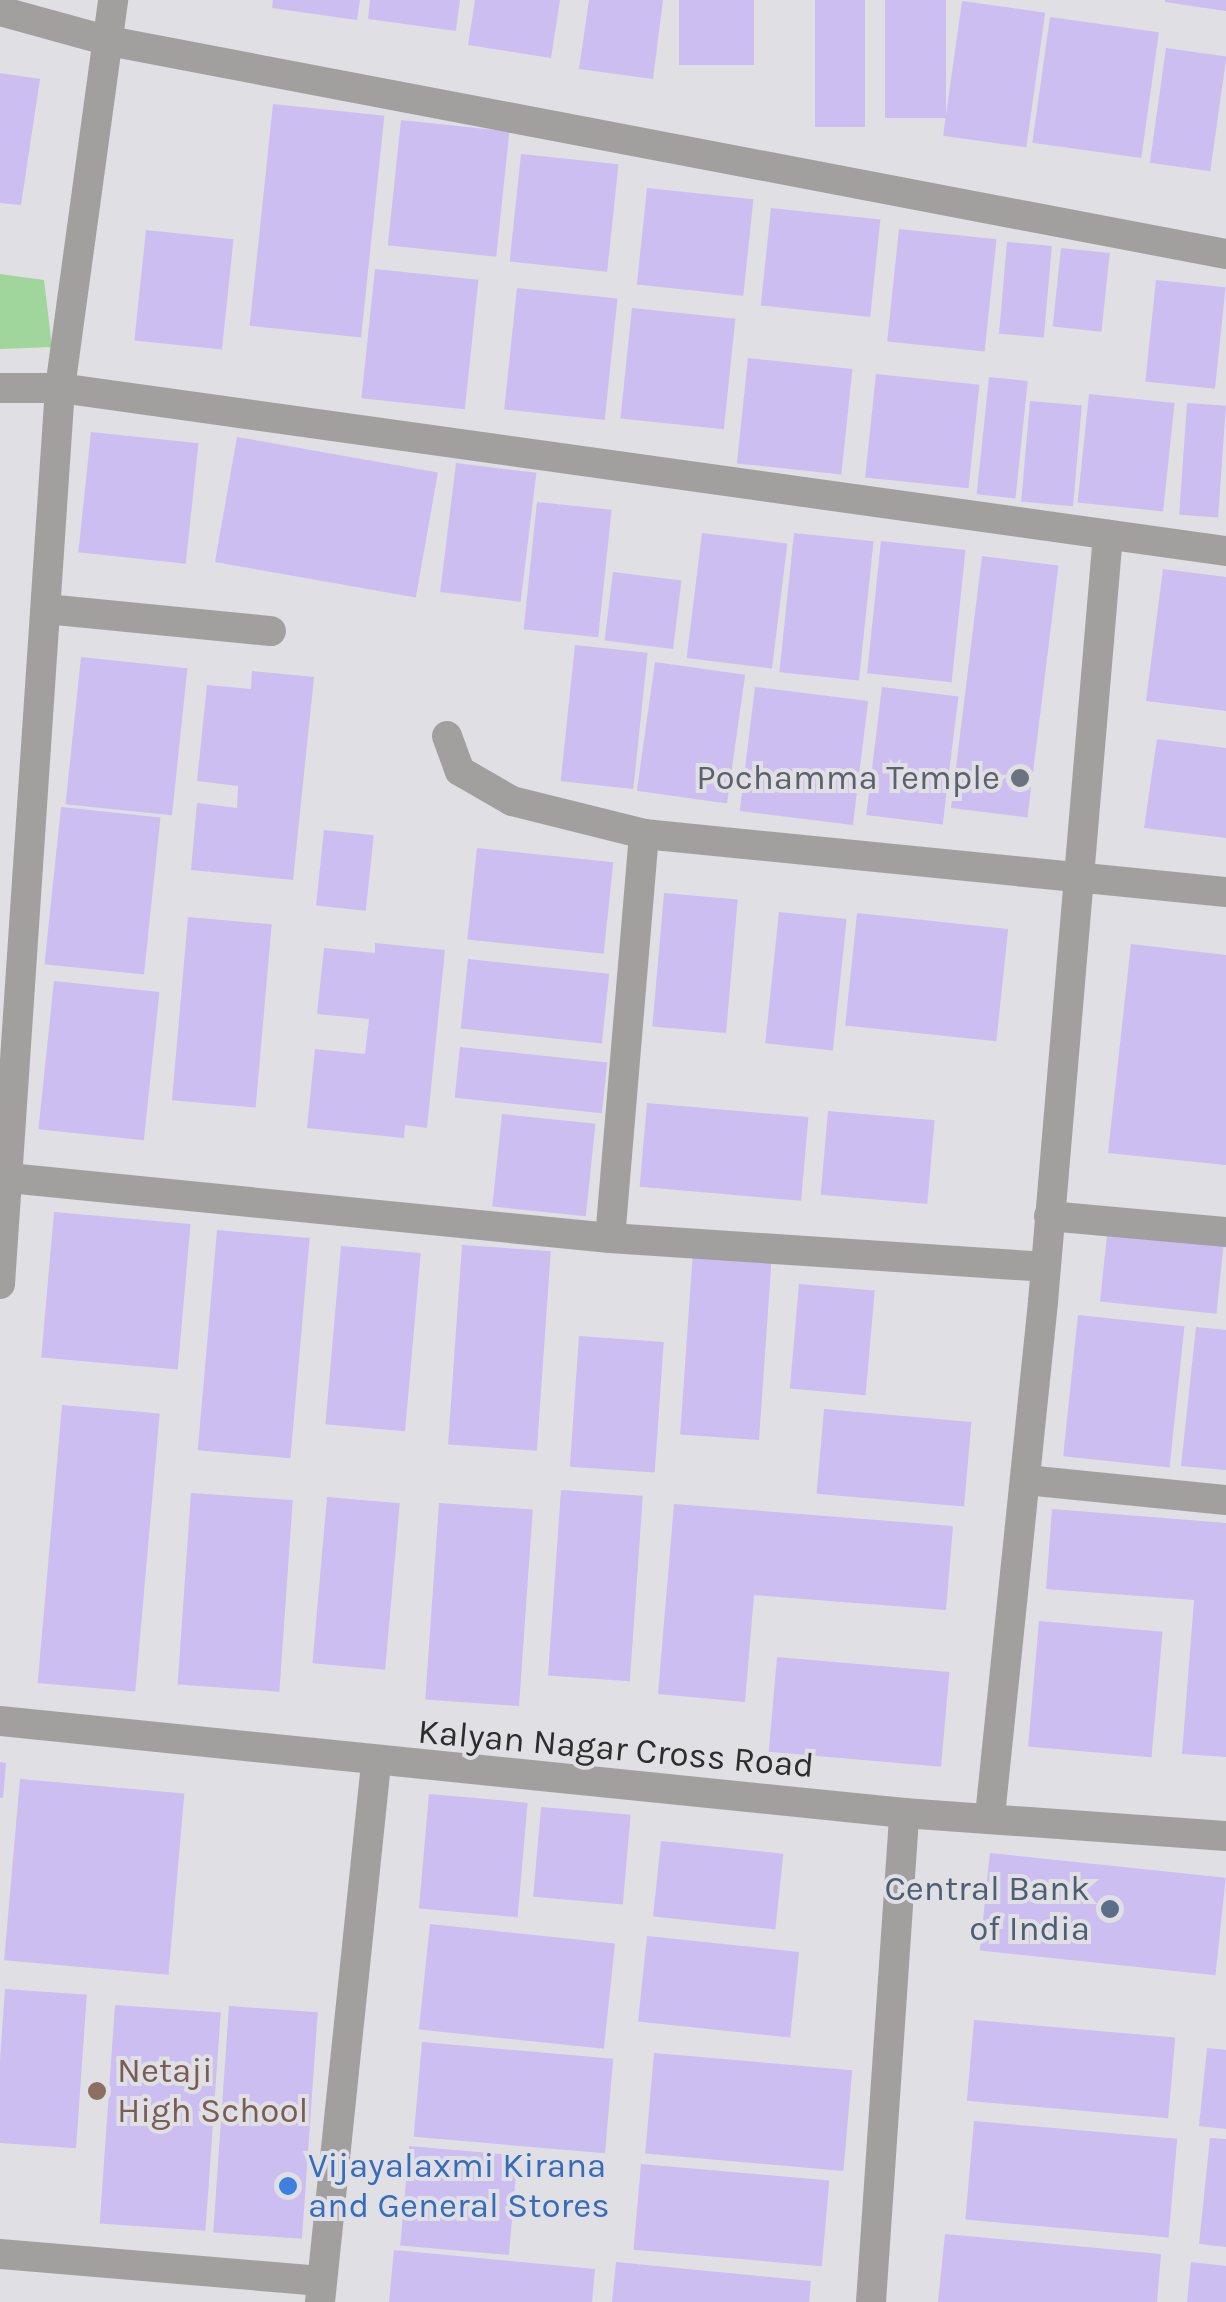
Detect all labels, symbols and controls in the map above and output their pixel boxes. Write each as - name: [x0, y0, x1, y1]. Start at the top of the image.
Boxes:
- place label: Pochamma Temple: [696, 757, 1000, 799]
- marker: Pochamma Temple: [1009, 767, 1031, 789]
- street label: Kalyan Nagar Cross Road: [416, 1711, 816, 1787]
- place label: Central Bank of India: [884, 1868, 1090, 1950]
- marker: Central Bank of India: [1099, 1898, 1121, 1920]
- place label: Netaji High School: [117, 2050, 308, 2132]
- marker: Netaji High School: [86, 2080, 108, 2102]
- place label: Vijayalaxmi Kirana and General Stores: [308, 2145, 610, 2227]
- marker: Vijayalaxmi Kirana and General Stores: [277, 2175, 299, 2197]

